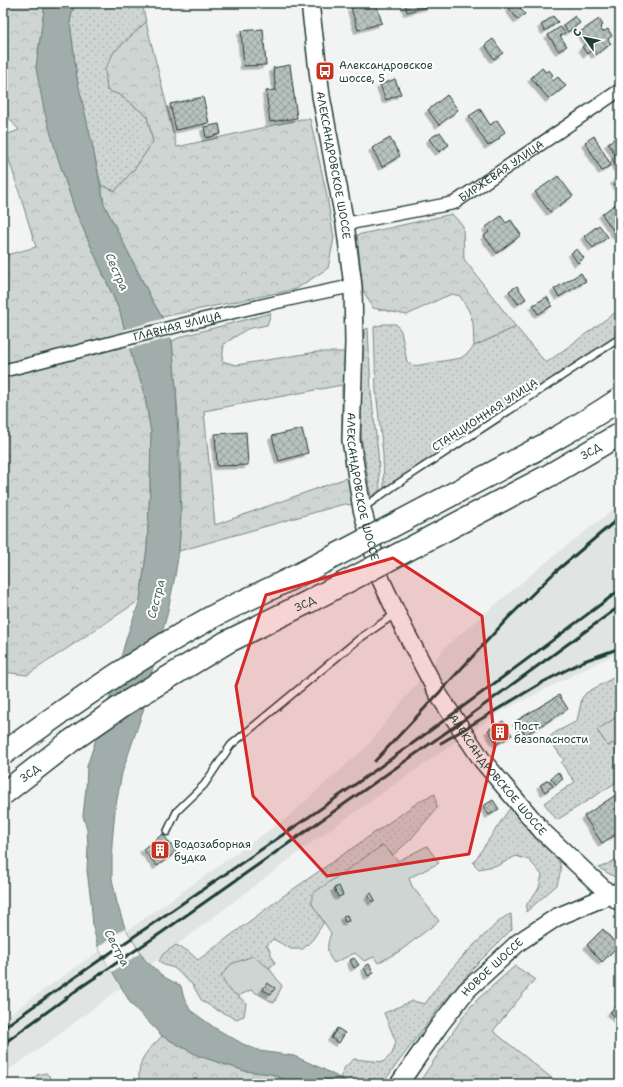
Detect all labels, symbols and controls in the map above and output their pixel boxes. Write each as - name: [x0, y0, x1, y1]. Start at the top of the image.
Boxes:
- north arrow: [565, 18, 605, 58]
- text: С: [569, 26, 585, 40]
- place label: Александровское шоссе, 5: [339, 58, 433, 86]
- bus stop icon: Александровское шоссе, 5: [314, 60, 336, 82]
- street label: АЛЕКСАНДРОВСКОЕ ШОССЕ: [313, 90, 354, 240]
- street label: БИРЖЕВАЯ УЛИЦА: [456, 137, 547, 205]
- water label: Сестра: [102, 250, 132, 294]
- street label: ГЛАВНАЯ УЛИЦА: [132, 308, 223, 344]
- street label: СТАНЦИОННАЯ УЛИЦА: [429, 375, 541, 455]
- street label: АЛЕКСАНДРОВСКОЕ ШОССЕ: [343, 412, 383, 562]
- street label: ЗСД: [578, 439, 604, 463]
- water label: Сестра: [143, 578, 169, 620]
- street label: ЗСД: [292, 592, 319, 615]
- street label: АЛЕКСАНДРОВСКОЕ ШОССЕ: [446, 711, 550, 839]
- place label: Пост безопасности: [514, 719, 588, 747]
- building icon: Пост безопасности: [489, 721, 511, 743]
- street label: ЗСД: [17, 760, 43, 786]
- place label: Водозаборная будка: [174, 837, 251, 865]
- building icon: Водозаборная будка: [149, 839, 171, 861]
- water label: Сестра: [101, 927, 133, 969]
- street label: НОВОЕ ШОССЕ: [457, 934, 526, 999]

